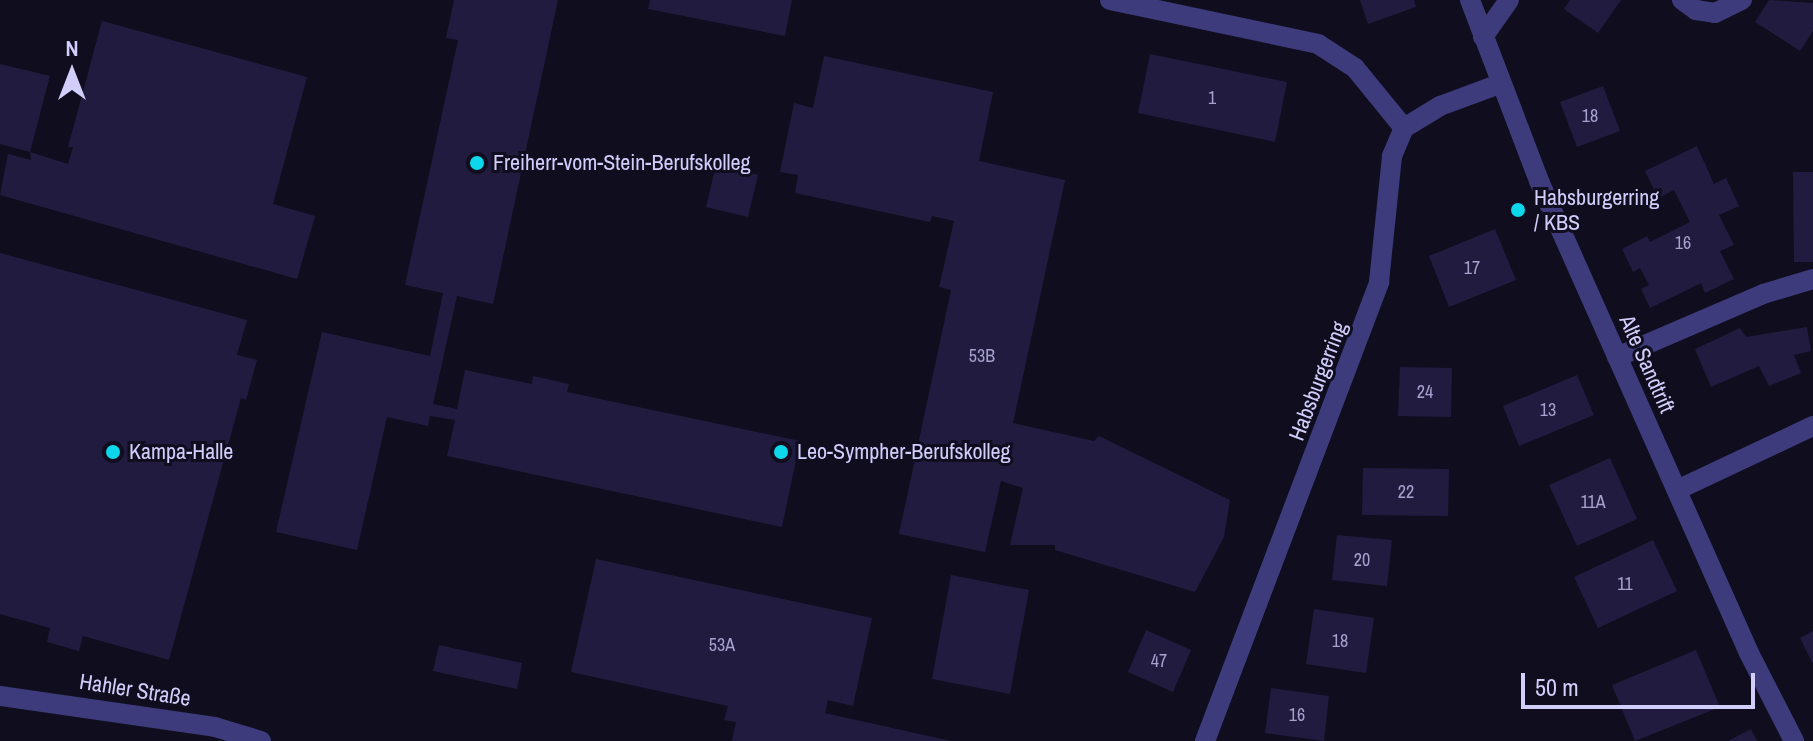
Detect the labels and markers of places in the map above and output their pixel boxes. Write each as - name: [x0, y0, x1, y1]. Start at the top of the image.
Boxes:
- place label: Freiherr-vom-Stein-Berufskolleg: [493, 150, 751, 176]
- marker: Freiherr-vom-Stein-Berufskolleg: [468, 154, 486, 172]
- place label: Habsburgerring / KBS: [1534, 184, 1659, 236]
- marker: Habsburgerring / KBS: [1509, 201, 1527, 219]
- place label: Kampa-Halle: [129, 439, 233, 465]
- place label: Leo-Sympher-Berufskolleg: [797, 439, 1011, 465]
- marker: Kampa-Halle: [104, 443, 122, 461]
- marker: Leo-Sympher-Berufskolleg: [772, 443, 790, 461]

